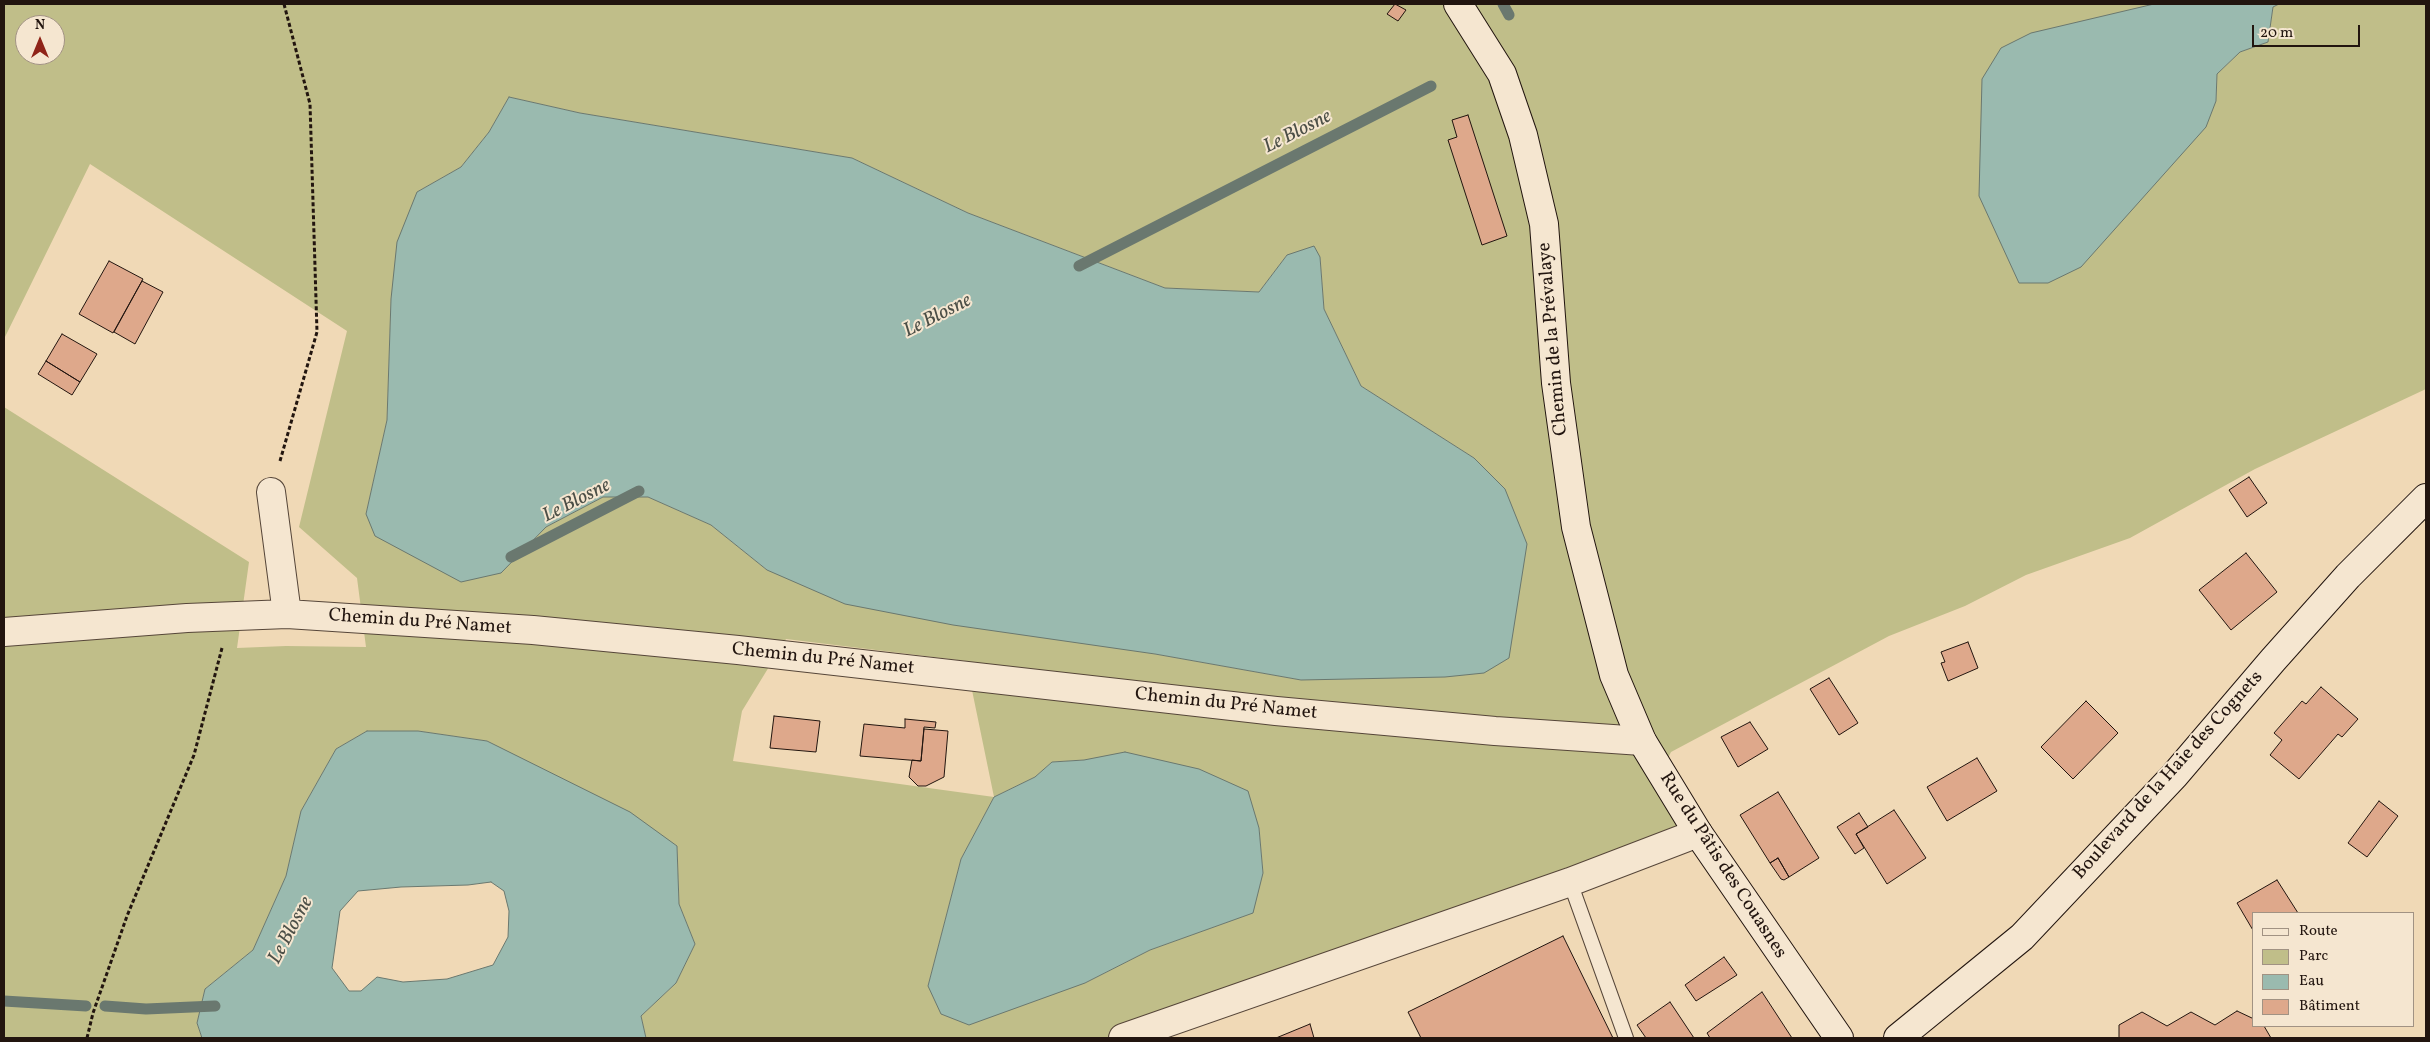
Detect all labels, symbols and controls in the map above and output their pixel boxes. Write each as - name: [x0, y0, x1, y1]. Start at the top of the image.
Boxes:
- north arrow: [15, 15, 65, 65]
- scale bar: [2255, 15, 2362, 47]
- text: N: [35, 16, 45, 35]
- text: 20 m: [2260, 23, 2293, 44]
- water label: Le Blosne: [1260, 106, 1336, 160]
- street label: Chemin de la Prévalaye: [1534, 241, 1574, 437]
- water label: Le Blosne: [900, 290, 976, 344]
- water label: Le Blosne: [539, 475, 615, 529]
- street label: Chemin du Pré Namet: [328, 605, 512, 641]
- street label: Chemin du Pré Namet: [731, 639, 915, 681]
- street label: Boulevard de la Haie des Cognets: [2069, 667, 2269, 885]
- street label: Chemin du Pré Namet: [1134, 684, 1318, 726]
- street label: Rue du Pâtis des Couasnes: [1653, 769, 1791, 963]
- water label: Le Blosne: [264, 893, 320, 969]
- legend: [2252, 912, 2415, 1027]
- text: Route: [2299, 921, 2338, 942]
- text: Parc: [2299, 946, 2328, 967]
- text: Eau: [2299, 971, 2324, 992]
- text: Bâtiment: [2299, 996, 2360, 1017]

